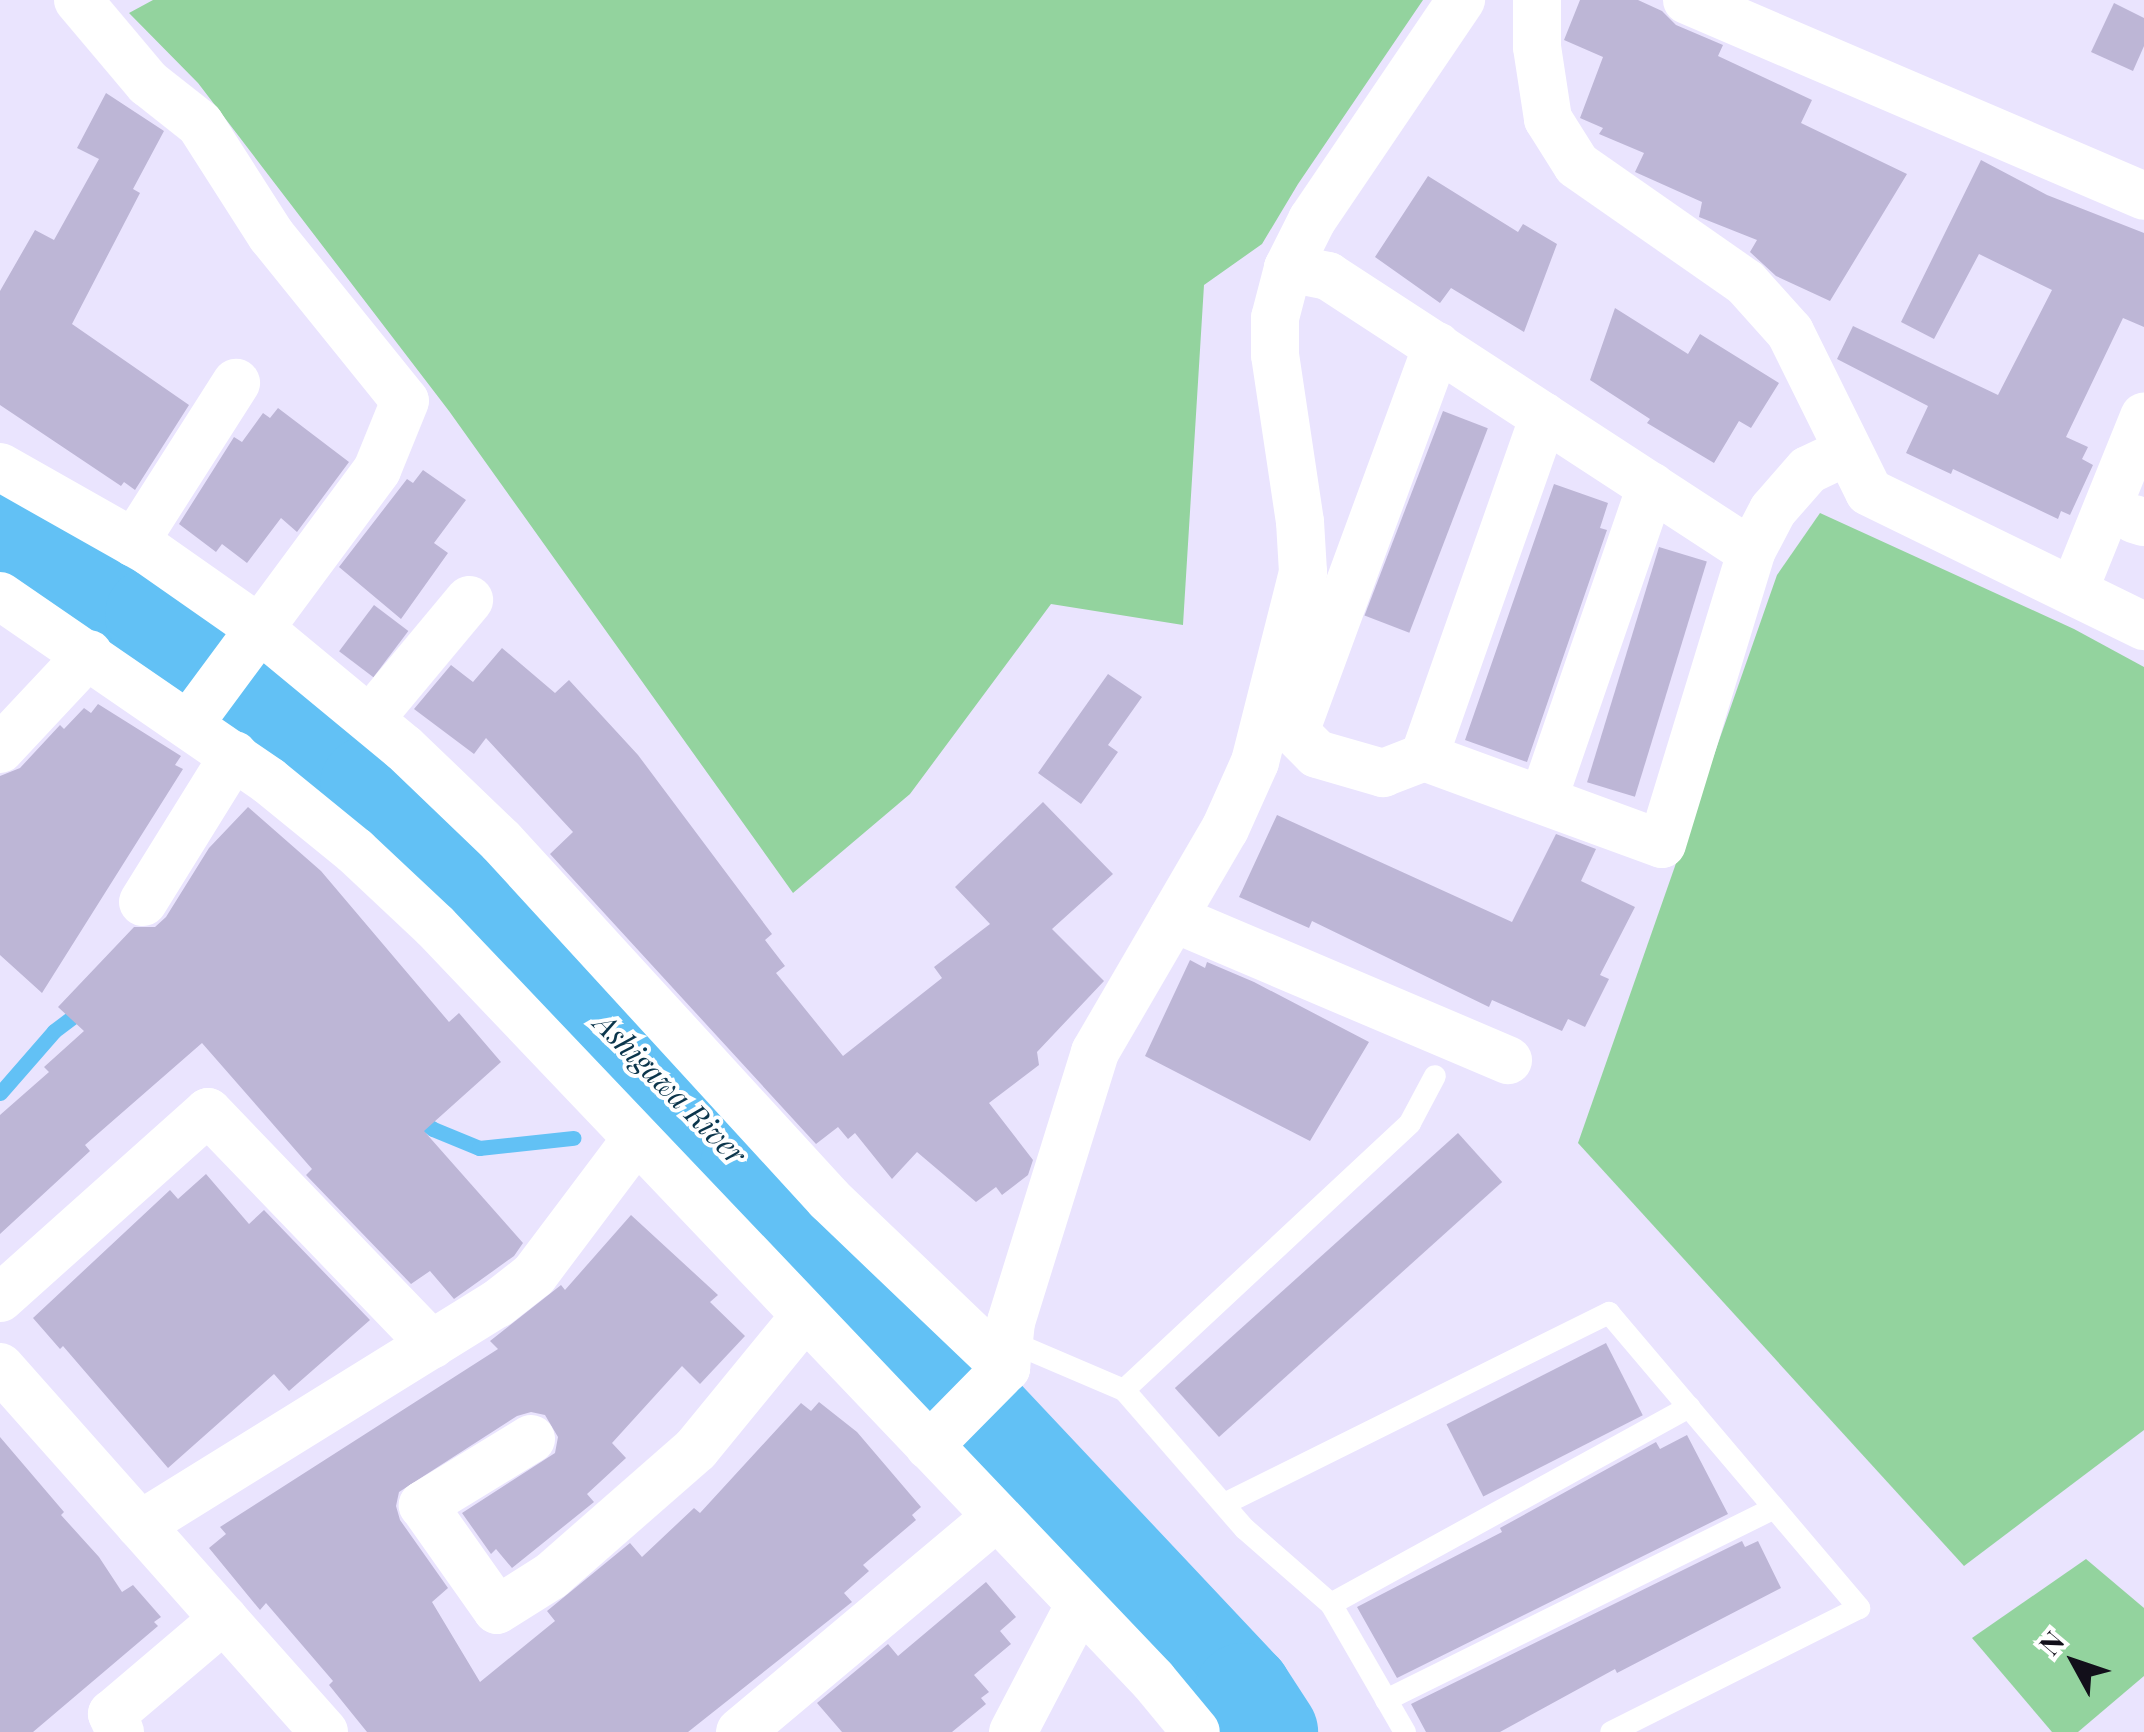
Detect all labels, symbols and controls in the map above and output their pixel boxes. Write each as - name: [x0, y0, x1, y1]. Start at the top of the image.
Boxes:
- water label: Ashigawa River: [588, 1005, 754, 1171]
- north arrow: [2024, 1612, 2124, 1712]
- text: N: [2030, 1623, 2071, 1662]

